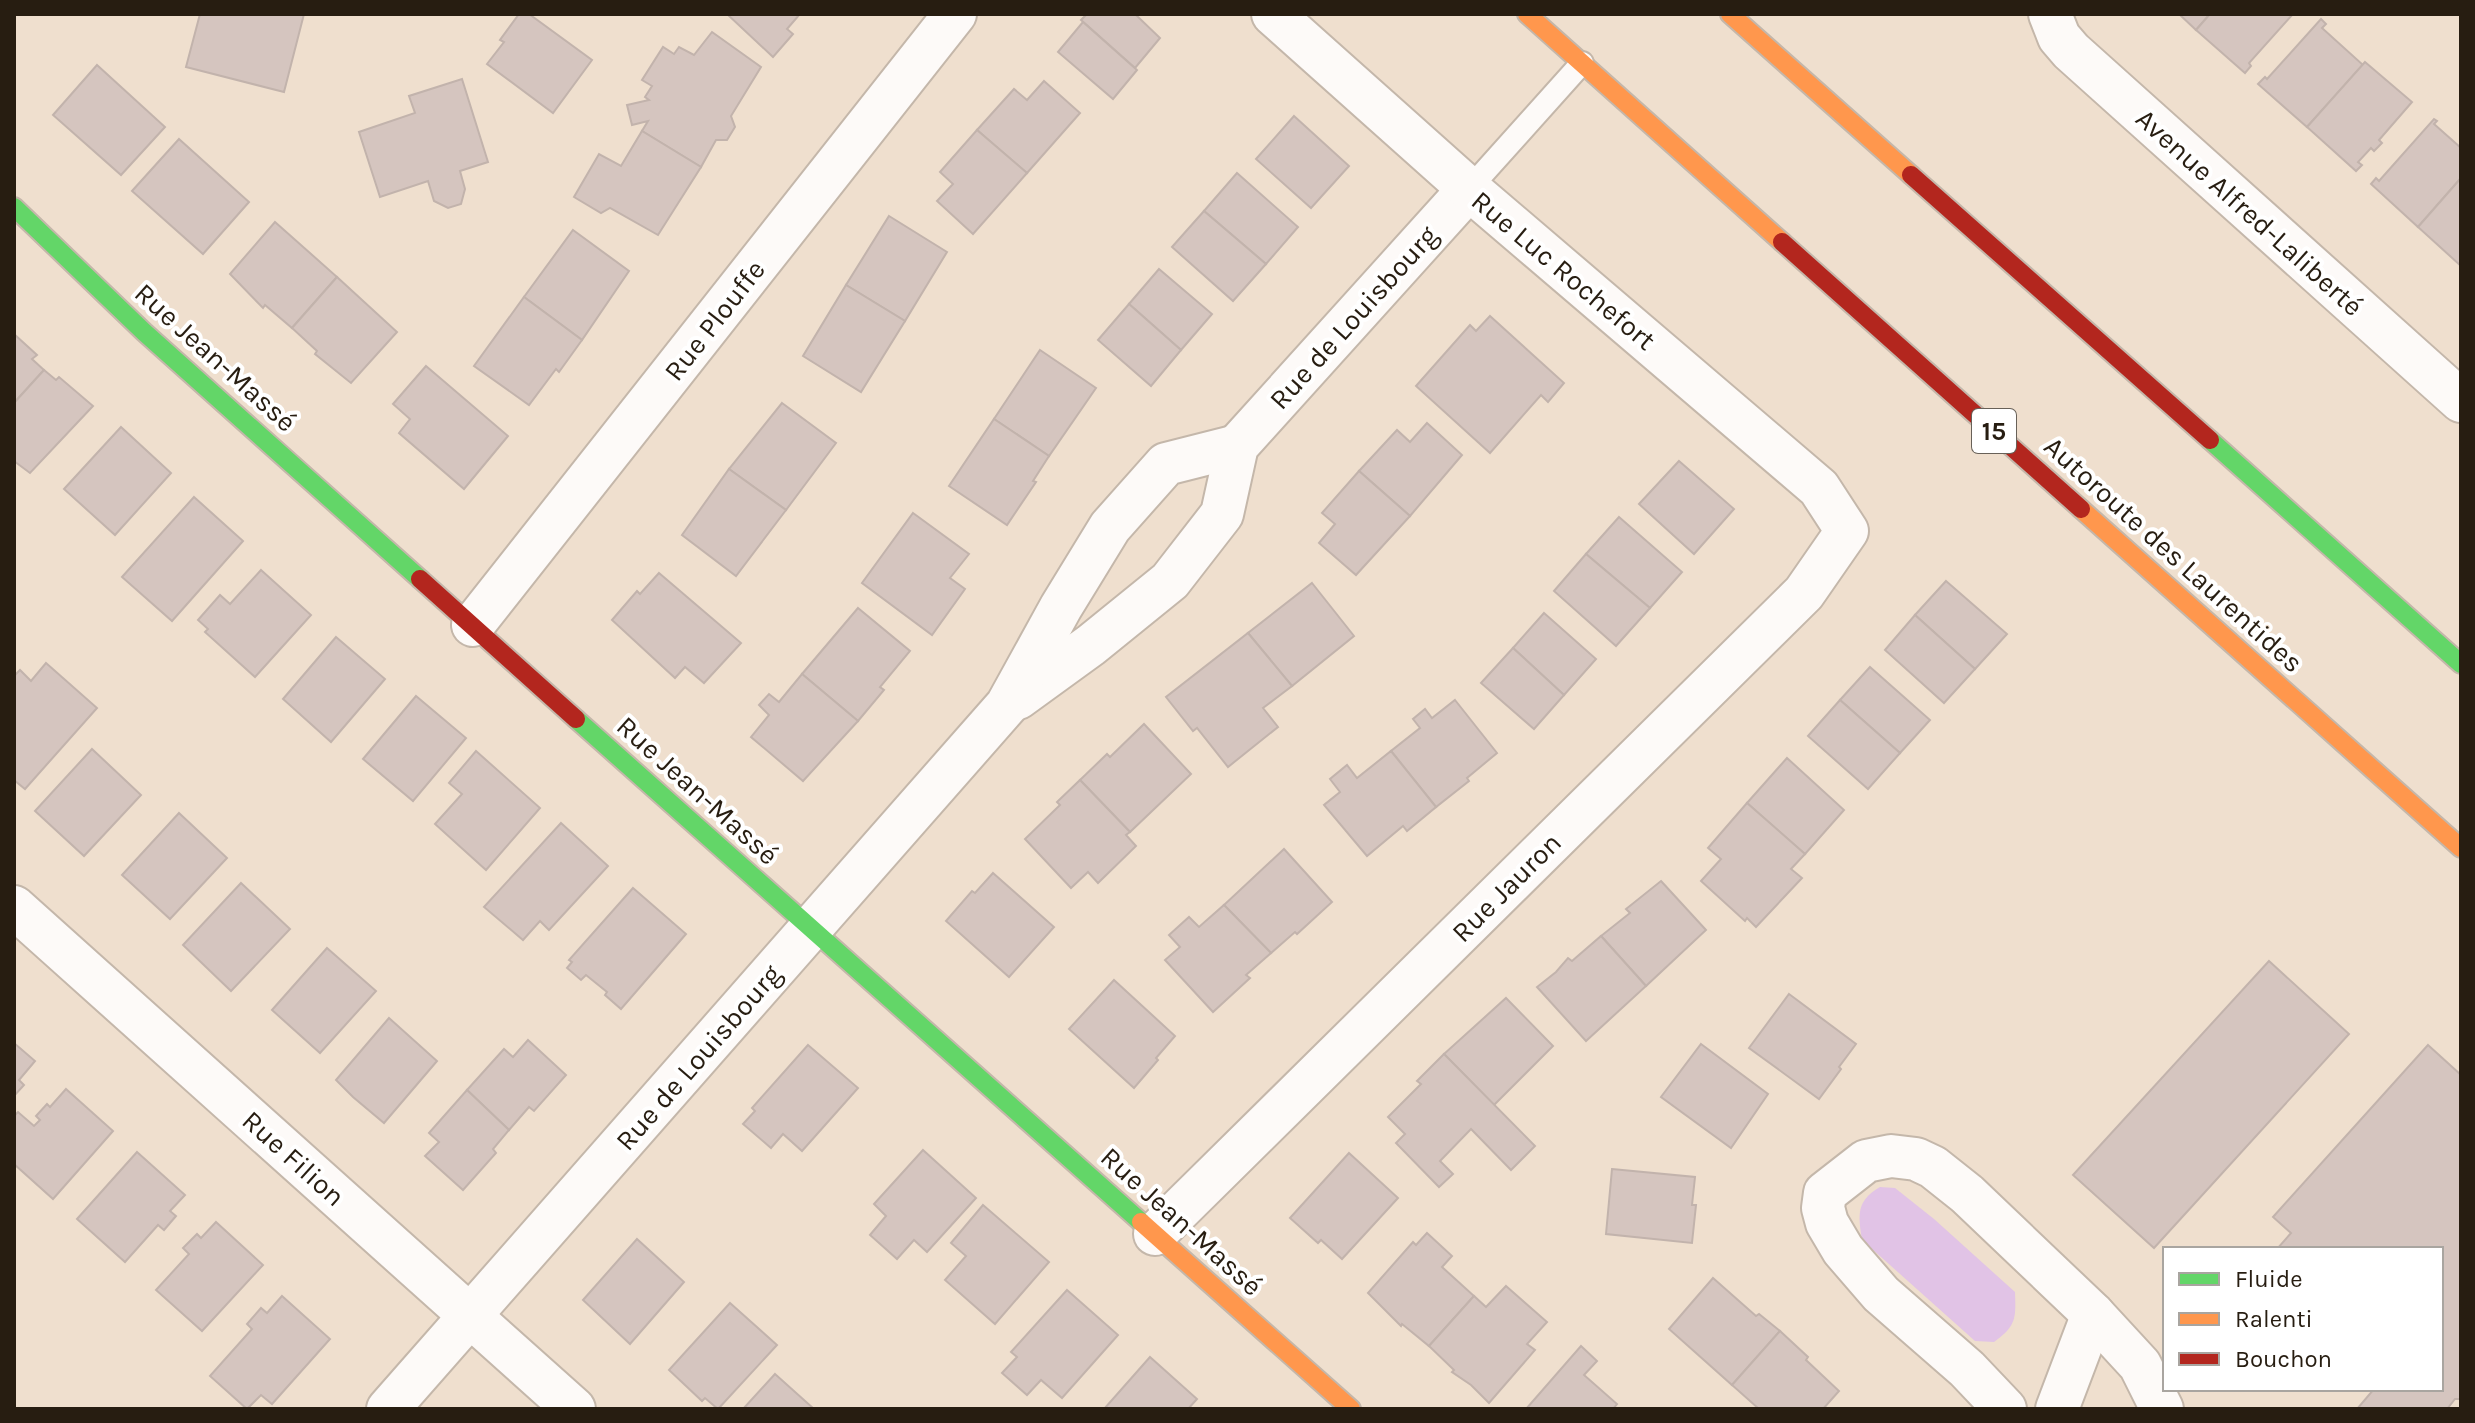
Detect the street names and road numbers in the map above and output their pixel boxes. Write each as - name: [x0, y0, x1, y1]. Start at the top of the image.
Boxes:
- street label: Avenue Alfred-Laliberté: [2129, 102, 2370, 323]
- street label: Rue Luc Rochefort: [1465, 184, 1662, 357]
- street label: Rue de Louisbourg: [1262, 219, 1445, 416]
- street label: Rue Plouffe: [657, 253, 772, 387]
- street label: Rue Jean-Massé: [128, 276, 303, 438]
- road number: 15: [1972, 409, 2016, 453]
- street label: Autoroute des Laurentides: [2038, 430, 2310, 679]
- street label: Rue Jean-Massé: [610, 709, 785, 871]
- street label: Rue Jauron: [1445, 826, 1568, 949]
- street label: Rue de Louisbourg: [609, 957, 788, 1157]
- street label: Rue Filion: [236, 1104, 352, 1213]
- street label: Rue Jean-Massé: [1094, 1140, 1269, 1302]

